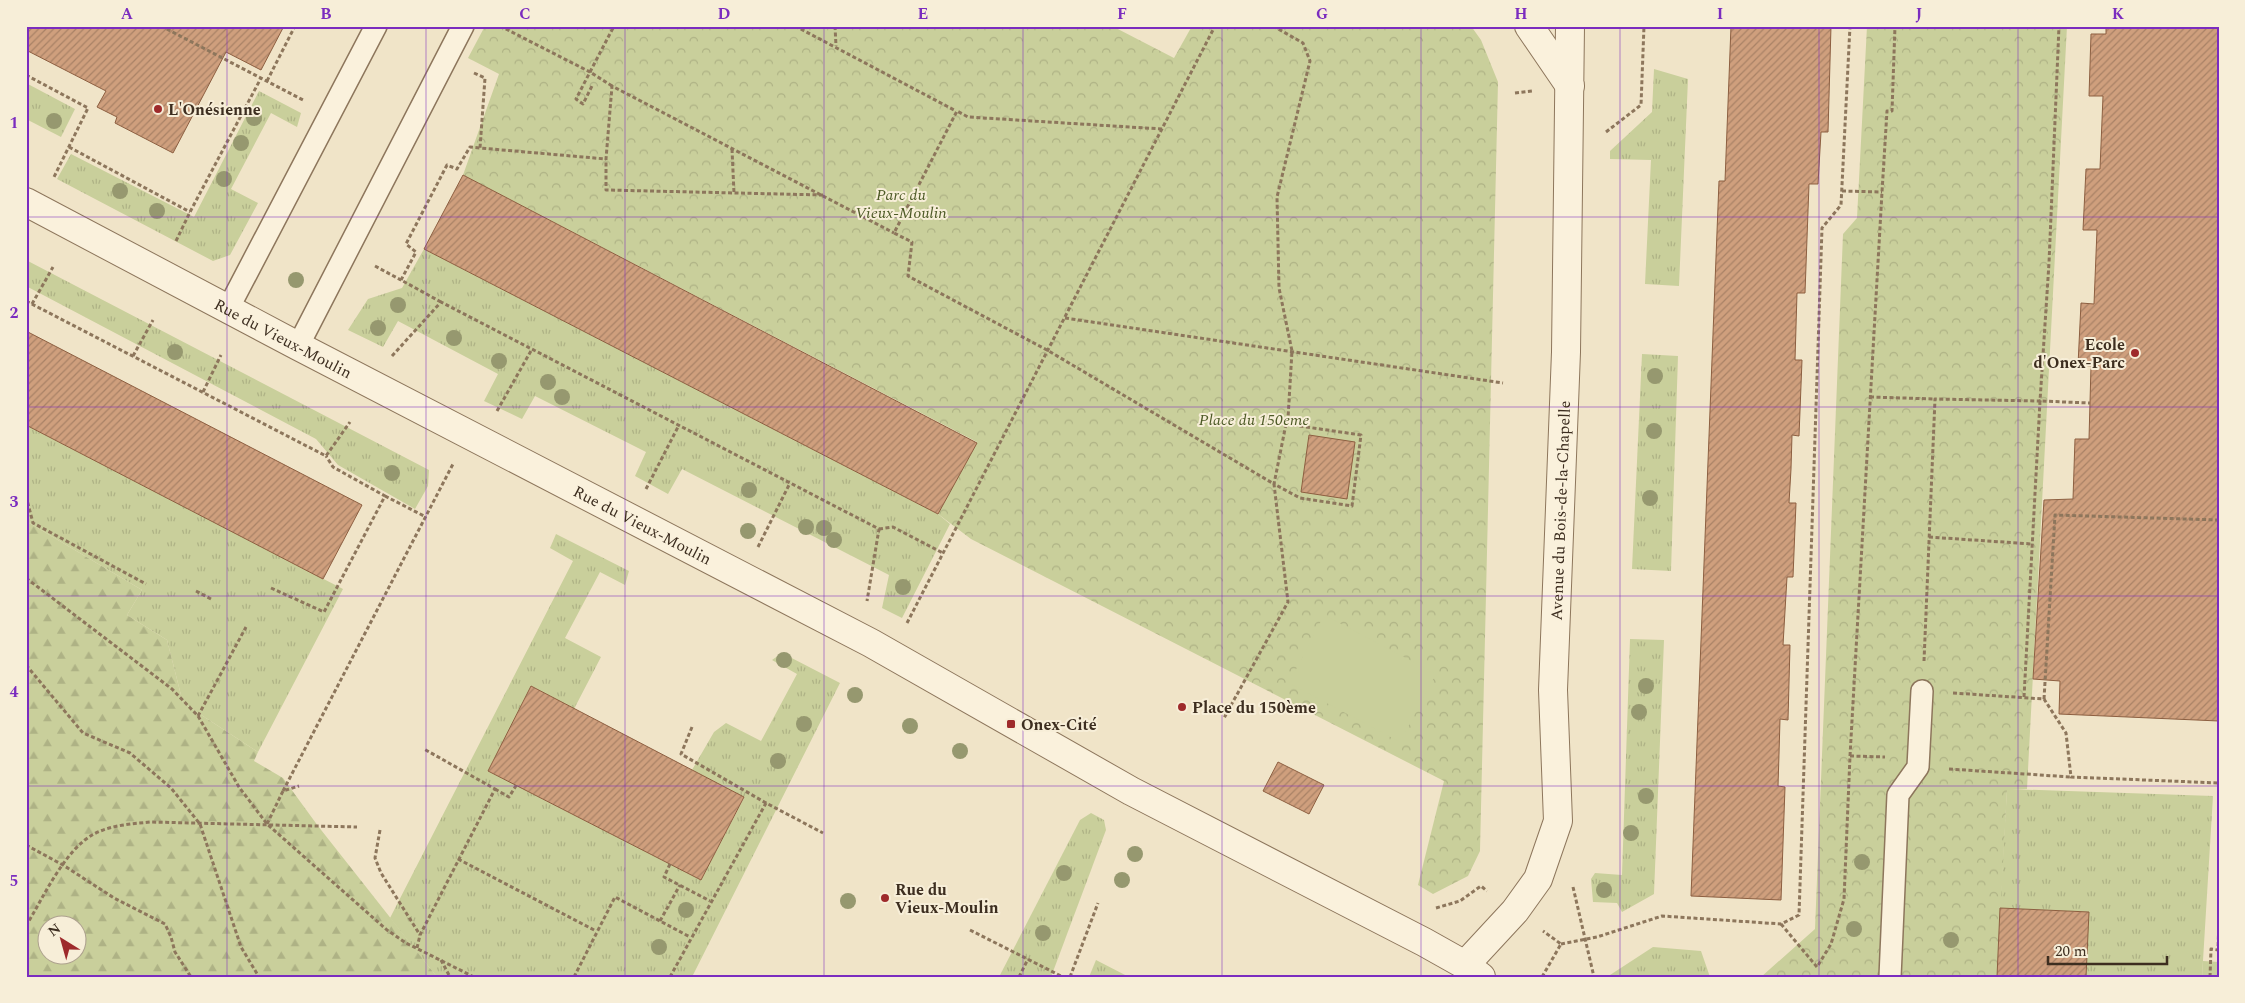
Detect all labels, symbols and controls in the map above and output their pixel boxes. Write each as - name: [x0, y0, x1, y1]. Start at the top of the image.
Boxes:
- text: A: [121, 2, 134, 26]
- text: B: [320, 2, 332, 26]
- text: C: [519, 2, 531, 26]
- text: D: [718, 2, 731, 26]
- text: E: [918, 2, 928, 26]
- text: F: [1117, 2, 1127, 26]
- text: G: [1316, 2, 1328, 26]
- text: H: [1514, 2, 1528, 26]
- text: I: [1717, 2, 1723, 26]
- text: J: [1916, 2, 1923, 26]
- text: K: [2112, 2, 2125, 26]
- place label: L'Onésienne: [168, 98, 261, 122]
- marker: L'Onésienne: [152, 103, 164, 115]
- text: 1: [10, 111, 18, 135]
- park label: Parc du Vieux-Moulin: [855, 183, 947, 225]
- street label: Rue du Vieux-Moulin: [210, 293, 356, 385]
- text: 2: [10, 301, 19, 325]
- place label: Ecole d'Onex-Parc: [2033, 333, 2125, 375]
- marker: Ecole d'Onex-Parc: [2129, 347, 2141, 359]
- street label: Avenue du Bois-de-la-Chapelle: [1545, 400, 1577, 621]
- park label: Place du 150eme: [1199, 408, 1309, 432]
- street label: Rue du Vieux-Moulin: [569, 480, 716, 571]
- text: 3: [10, 490, 19, 514]
- text: 4: [10, 680, 19, 704]
- place label: Place du 150ème: [1192, 696, 1316, 720]
- marker: Place du 150ème: [1176, 701, 1188, 713]
- place label: Onex-Cité: [1021, 713, 1097, 737]
- marker: Onex-Cité: [1005, 718, 1017, 730]
- text: 5: [10, 869, 18, 893]
- place label: Rue du Vieux-Moulin: [895, 878, 999, 920]
- marker: Rue du Vieux-Moulin: [879, 892, 891, 904]
- north arrow: [38, 916, 88, 966]
- text: N: [44, 918, 65, 942]
- scale bar: [2048, 933, 2166, 965]
- text: 20 m: [2055, 940, 2087, 963]

